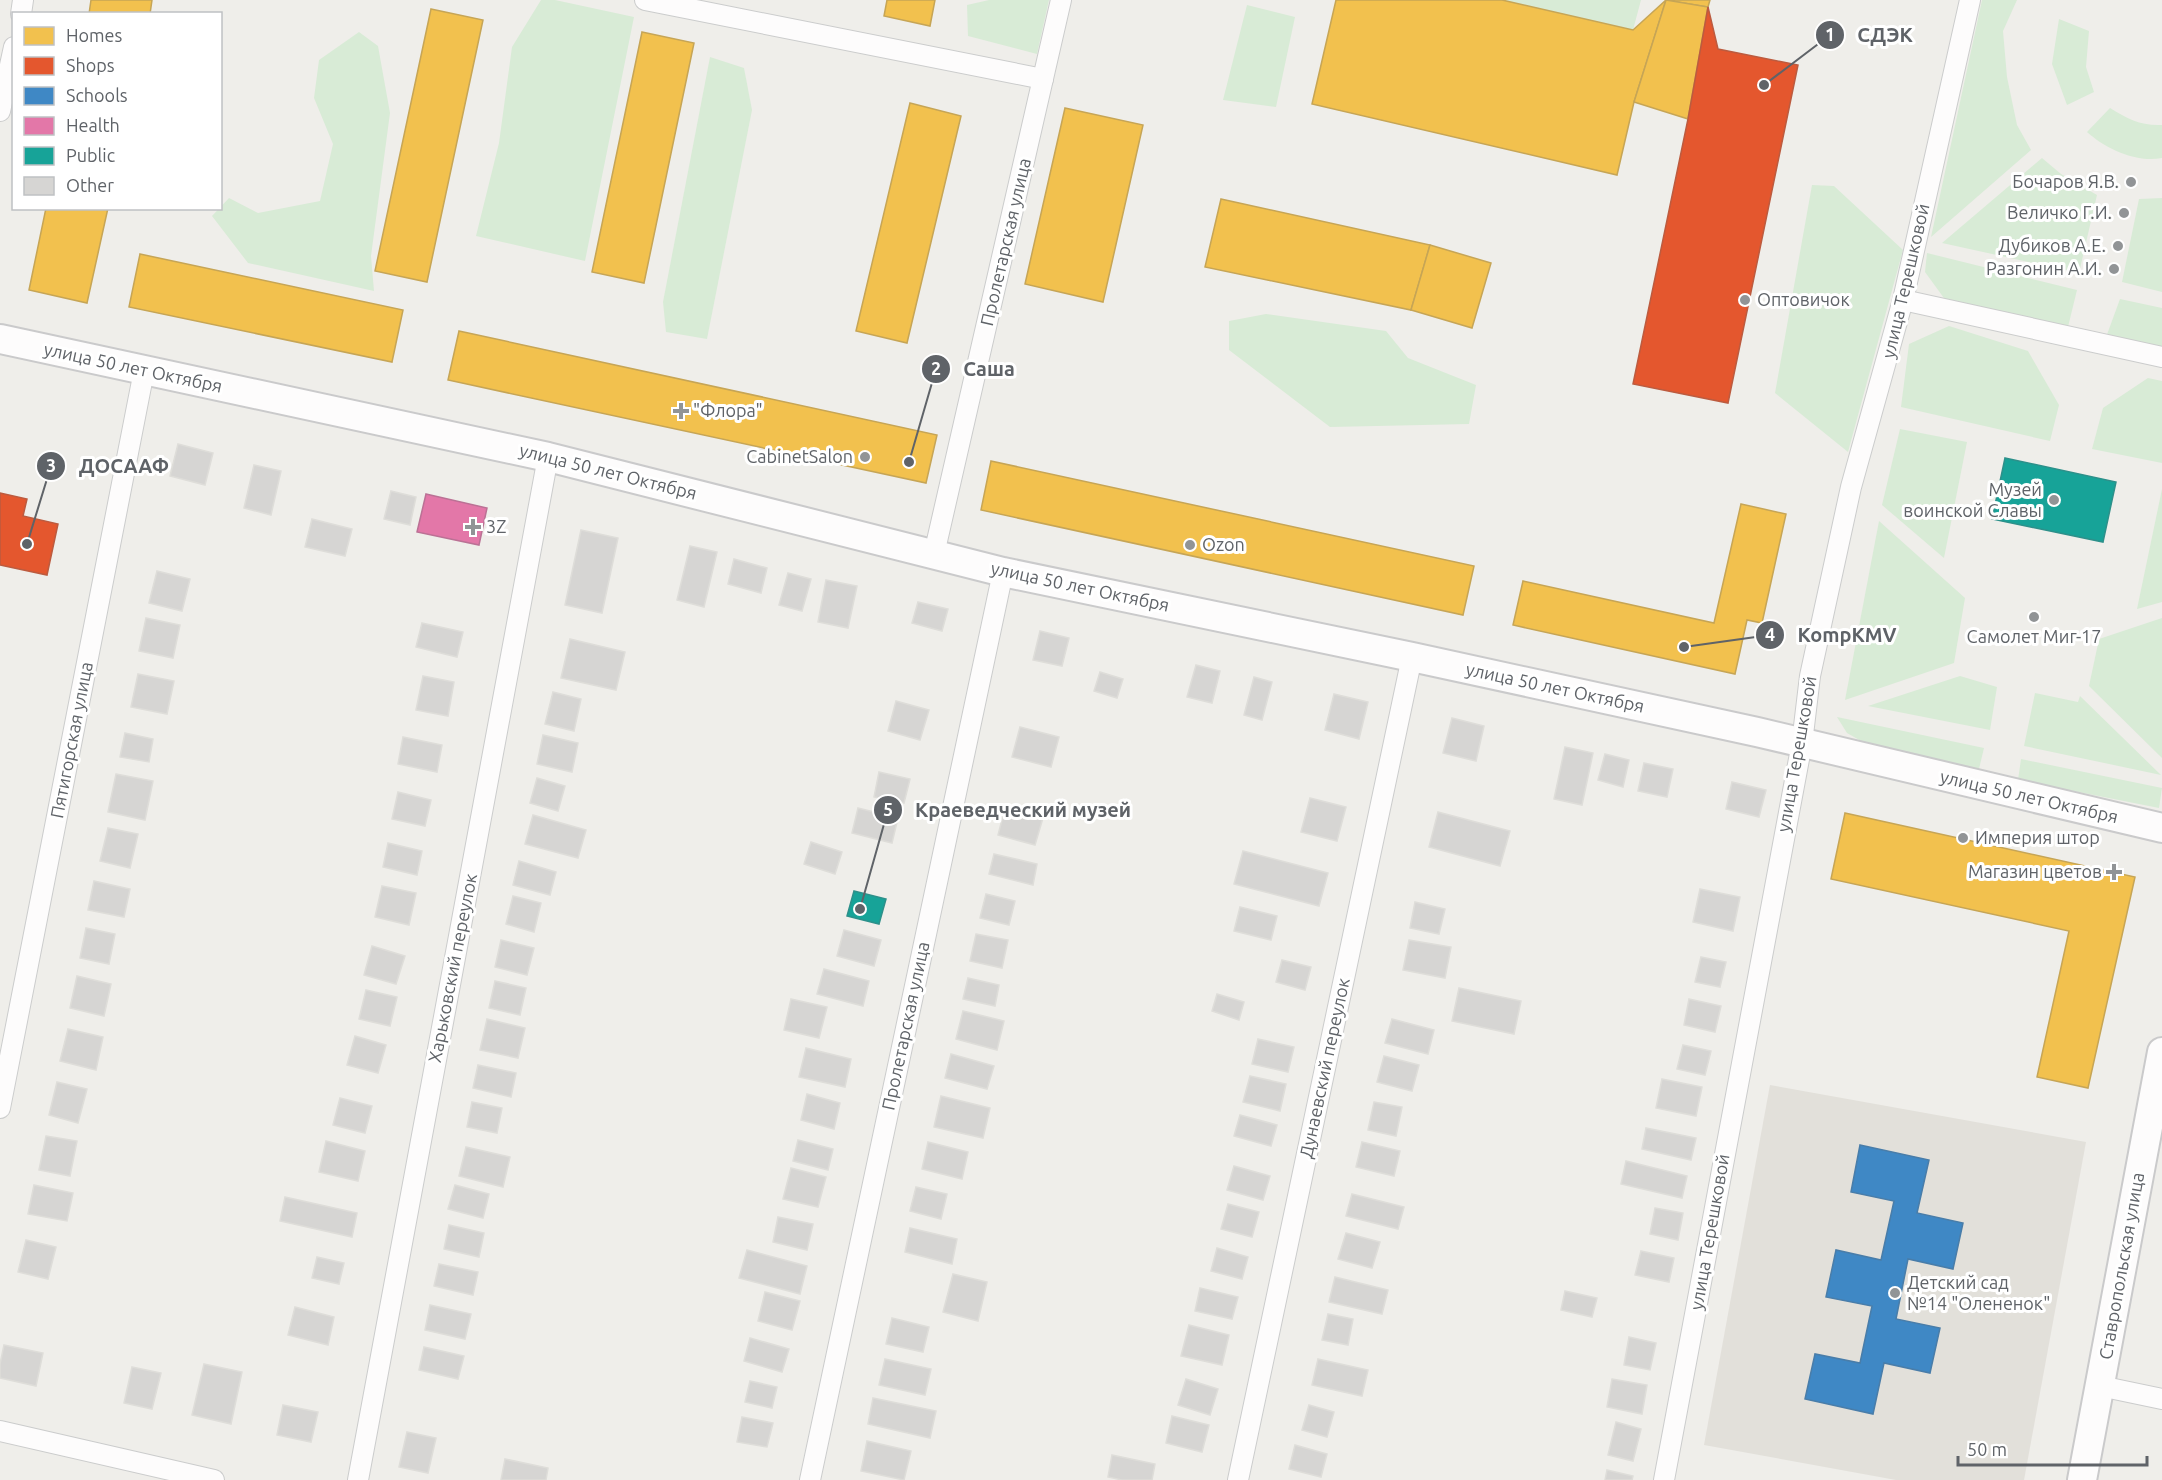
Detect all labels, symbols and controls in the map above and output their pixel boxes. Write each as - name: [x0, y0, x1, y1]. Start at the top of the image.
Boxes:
- legend: [12, 12, 222, 210]
- callout: СДЭК: [1815, 16, 1924, 54]
- text: СДЭК: [1857, 23, 1913, 46]
- text: 1: [1825, 24, 1835, 44]
- text: Homes: [66, 25, 123, 45]
- text: Shops: [66, 55, 115, 75]
- text: Schools: [66, 85, 128, 105]
- text: Health: [66, 115, 120, 135]
- text: Public: [66, 145, 115, 165]
- street label: Пролетарская улица: [976, 156, 1034, 328]
- place label: Бочаров Я.В.: [2012, 171, 2119, 191]
- text: Other: [66, 175, 114, 195]
- marker: Бочаров Я.В.: [2124, 175, 2138, 189]
- street label: улица Терешковой: [1877, 201, 1933, 360]
- place label: Величко Г.И.: [2007, 202, 2112, 222]
- marker: Величко Г.И.: [2117, 206, 2131, 220]
- place label: Дубиков А.Е.: [1998, 235, 2106, 255]
- marker: Дубиков А.Е.: [2111, 239, 2125, 253]
- place label: Разгонин А.И.: [1986, 258, 2102, 278]
- marker: Разгонин А.И.: [2107, 262, 2121, 276]
- place label: Оптовичок: [1757, 289, 1850, 309]
- marker: Оптовичок: [1738, 293, 1752, 307]
- street label: улица 50 лет Октября: [42, 338, 224, 396]
- callout: Саша: [921, 350, 1027, 388]
- text: Саша: [963, 357, 1015, 380]
- text: 2: [931, 358, 941, 378]
- place label: "Флора": [693, 400, 763, 420]
- marker: "Флора": [674, 404, 688, 418]
- street label: улица 50 лет Октября: [517, 439, 699, 503]
- place label: CabinetSalon: [746, 446, 853, 466]
- callout: ДОСААФ: [36, 447, 181, 485]
- marker: CabinetSalon: [858, 450, 872, 464]
- text: ДОСААФ: [79, 454, 169, 477]
- text: 3: [46, 455, 56, 475]
- place label: Музей воинской Славы: [1903, 479, 2042, 520]
- marker: Музей воинской Славы: [2047, 493, 2061, 507]
- place label: 3Z: [486, 516, 506, 536]
- marker: 3Z: [464, 518, 482, 536]
- place label: Ozon: [1202, 534, 1245, 554]
- marker: Ozon: [1183, 538, 1197, 552]
- street label: улица 50 лет Октября: [989, 557, 1171, 615]
- marker: Самолет Миг-17: [2027, 610, 2041, 624]
- callout: KompKMV: [1755, 616, 1908, 654]
- text: KompKMV: [1798, 623, 1897, 646]
- text: 4: [1765, 624, 1775, 644]
- place label: Самолет Миг-17: [1967, 626, 2101, 646]
- street label: улица 50 лет Октября: [1464, 658, 1646, 716]
- street label: Пятигорская улица: [46, 660, 96, 820]
- street label: улица Терешковой: [1772, 674, 1820, 833]
- street label: улица 50 лет Октября: [1938, 766, 2120, 826]
- callout: Краеведческий музей: [873, 791, 1143, 829]
- text: Краеведческий музей: [915, 798, 1131, 821]
- text: 5: [883, 799, 893, 819]
- place label: Империя штор: [1975, 827, 2100, 847]
- marker: Империя штор: [1956, 831, 1970, 845]
- place label: Магазин цветов: [1968, 861, 2102, 881]
- marker: Магазин цветов: [2107, 865, 2121, 879]
- street label: Харьковский переулок: [424, 872, 480, 1064]
- street label: Пролетарская улица: [877, 940, 933, 1112]
- street label: Дунаевский переулок: [1295, 976, 1353, 1160]
- street label: улица Терешковой: [1685, 1152, 1733, 1311]
- street label: Ставропольская улица: [2095, 1171, 2147, 1361]
- place label: Детский сад №14 "Олененок": [1907, 1272, 2050, 1313]
- marker: Детский сад №14 "Олененок": [1888, 1286, 1902, 1300]
- scale bar: [1958, 1429, 2147, 1467]
- text: 50 m: [1967, 1439, 2007, 1459]

